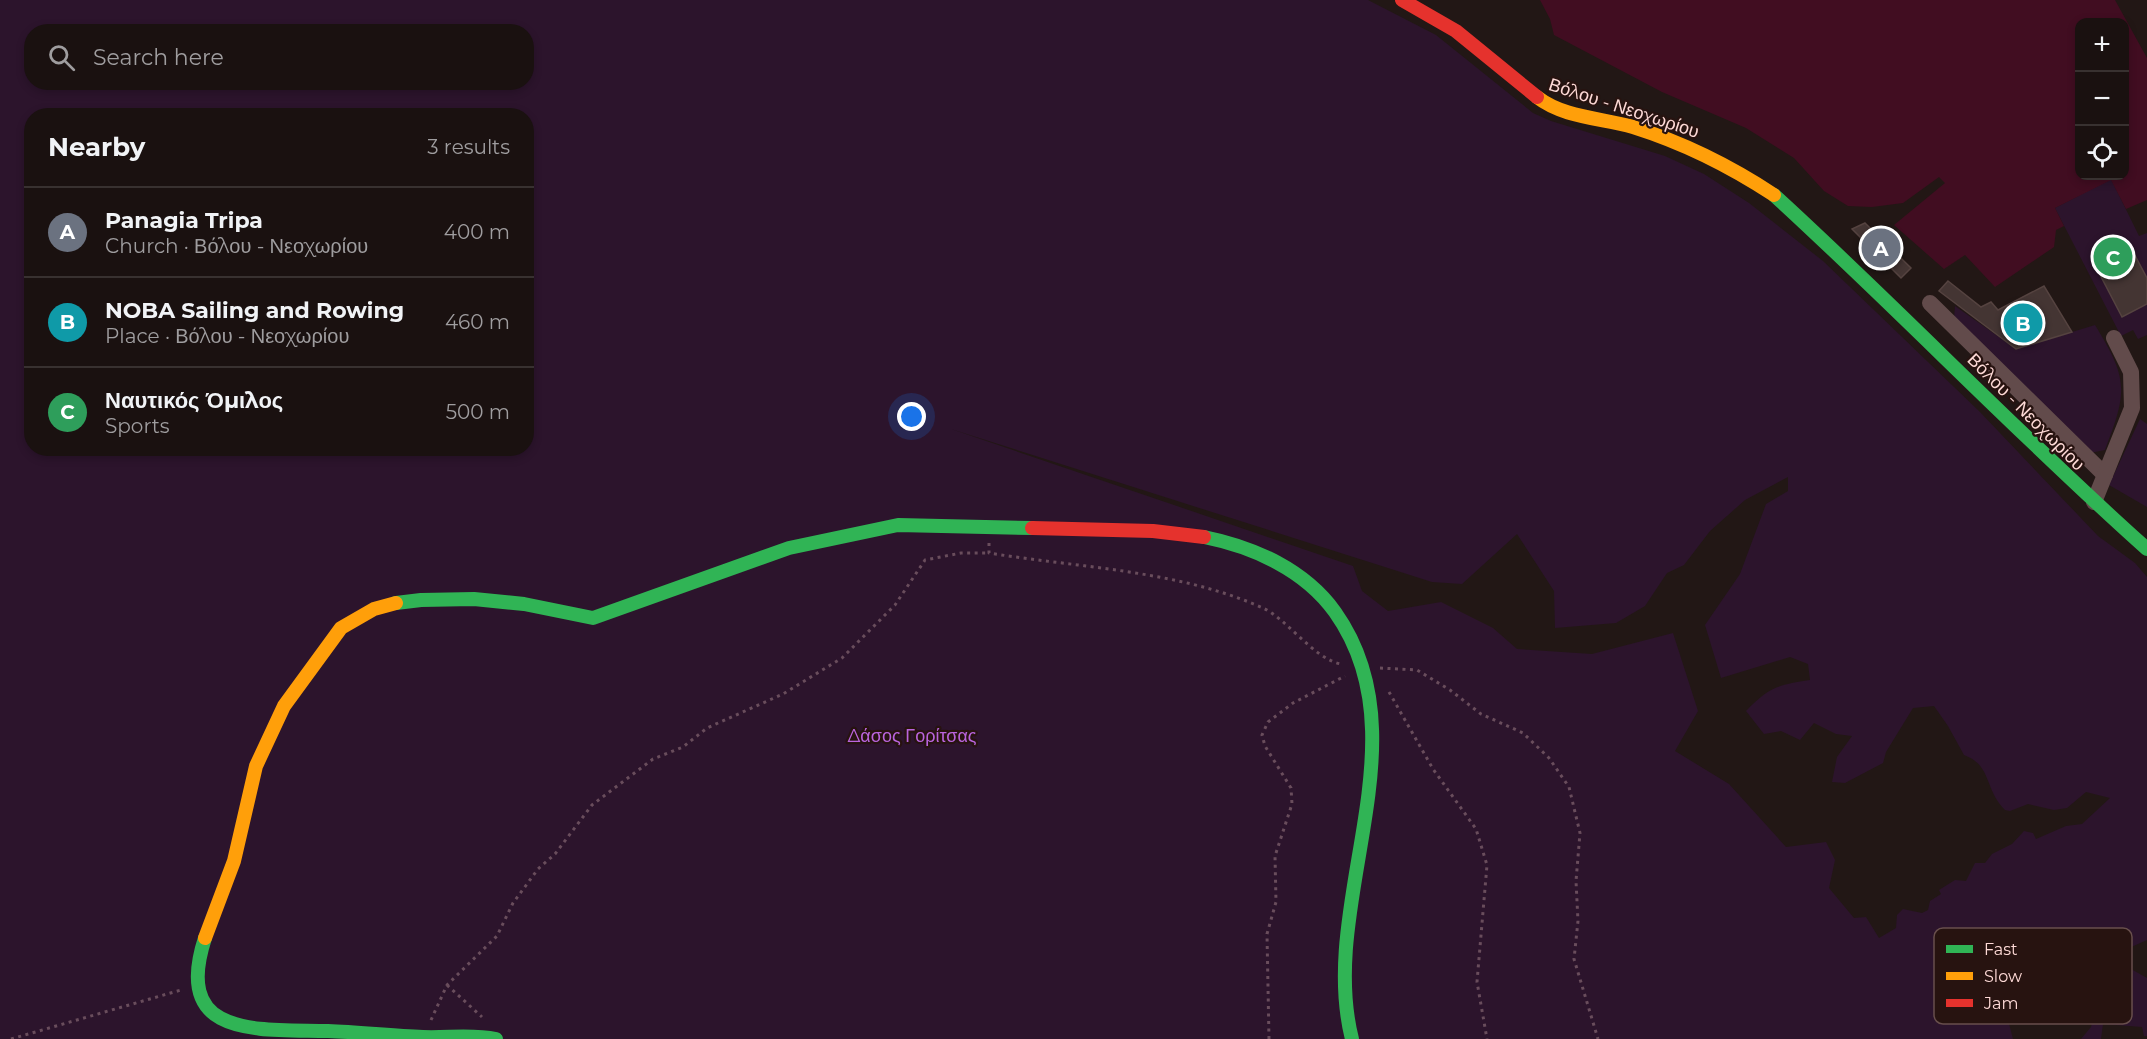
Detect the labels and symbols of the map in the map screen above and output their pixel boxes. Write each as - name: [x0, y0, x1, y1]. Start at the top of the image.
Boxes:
- street label: Βόλου - Νεοχωρίου: [1546, 73, 1702, 143]
- pin: A: [1862, 226, 1900, 270]
- pin: C: [2094, 234, 2132, 280]
- pin: B: [2004, 300, 2042, 346]
- street label: Βόλου - Νεοχωρίου: [1963, 349, 2089, 475]
- your location: [897, 402, 926, 431]
- park label: Δάσος Γορίτσας: [847, 725, 977, 747]
- legend: [1934, 928, 2132, 1024]
- text: Fast: [1984, 940, 2018, 959]
- text: Slow: [1984, 967, 2022, 986]
- text: Jam: [1983, 994, 2018, 1013]

